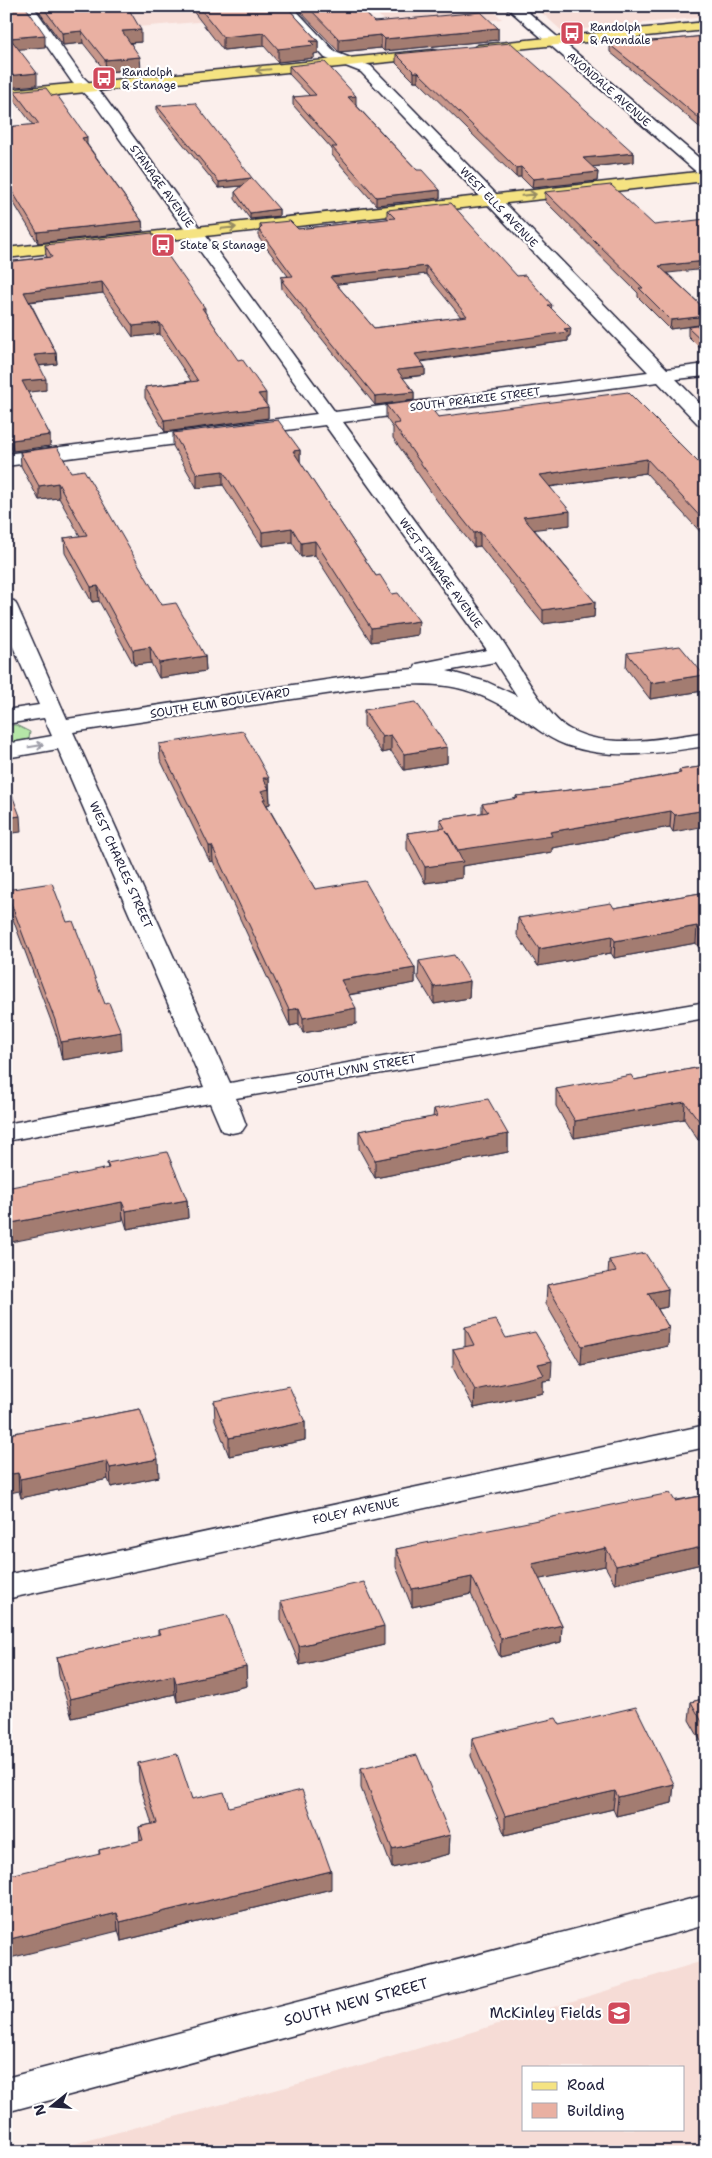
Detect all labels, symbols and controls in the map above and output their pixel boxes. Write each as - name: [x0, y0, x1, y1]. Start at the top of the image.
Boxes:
- bus stop icon: Randolph & Avondale: [559, 20, 585, 46]
- place label: Randolph & Avondale: [590, 20, 651, 48]
- street label: AVONDALE AVENUE: [564, 49, 654, 130]
- bus stop icon: Randolph & Stanage: [91, 65, 117, 91]
- place label: Randolph & Stanage: [122, 65, 176, 93]
- one-way arrow: [256, 65, 272, 75]
- street label: STANAGE AVENUE: [126, 142, 197, 231]
- street label: WEST ELLS AVENUE: [456, 164, 541, 251]
- one-way arrow: [521, 190, 537, 200]
- one-way arrow: [220, 223, 236, 233]
- bus stop icon: State & Stanage: [150, 232, 176, 258]
- place label: State & Stanage: [180, 238, 266, 253]
- street label: SOUTH PRAIRIE STREET: [409, 384, 541, 415]
- street label: WEST STANAGE AVENUE: [395, 515, 486, 632]
- street label: SOUTH ELM BOULEVARD: [149, 684, 291, 722]
- one-way arrow: [28, 741, 44, 751]
- street label: WEST CHARLES STREET: [86, 799, 157, 932]
- street label: SOUTH LYNN STREET: [295, 1050, 418, 1087]
- street label: FOLEY AVENUE: [311, 1494, 401, 1528]
- street label: SOUTH NEW STREET: [282, 1973, 430, 2031]
- school or university icon: McKinley Fields: [606, 2000, 632, 2026]
- place label: McKinley Fields: [489, 2003, 602, 2023]
- legend: [522, 2066, 684, 2130]
- text: Road: [567, 2075, 605, 2095]
- north arrow: [28, 2080, 78, 2130]
- text: Building: [567, 2101, 624, 2121]
- text: N: [29, 2102, 50, 2118]

